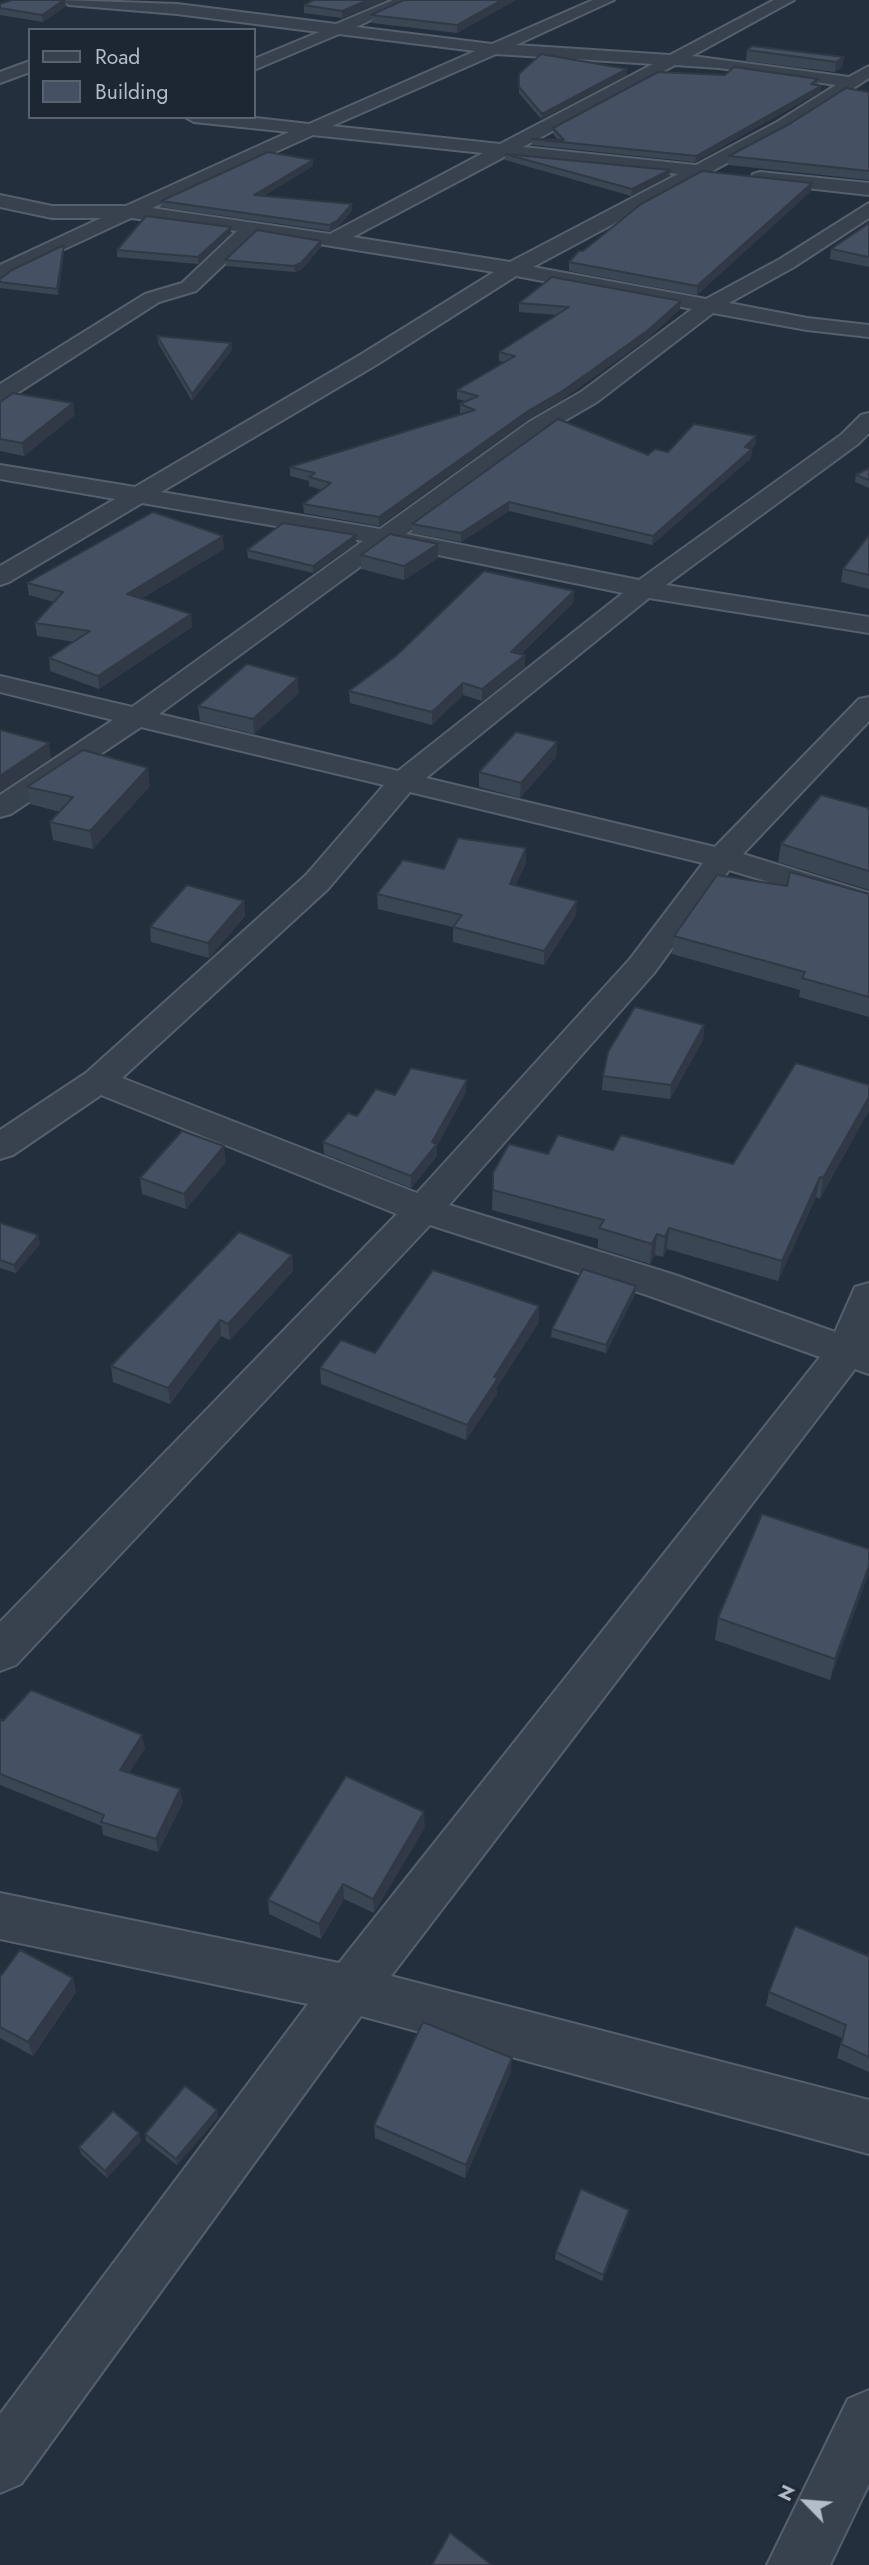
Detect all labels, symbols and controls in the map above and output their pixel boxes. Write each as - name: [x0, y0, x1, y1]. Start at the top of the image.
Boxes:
- legend: [28, 28, 256, 119]
- text: Road: [95, 42, 140, 72]
- text: Building: [95, 77, 168, 107]
- north arrow: [771, 2467, 841, 2537]
- text: N: [771, 2480, 802, 2505]

